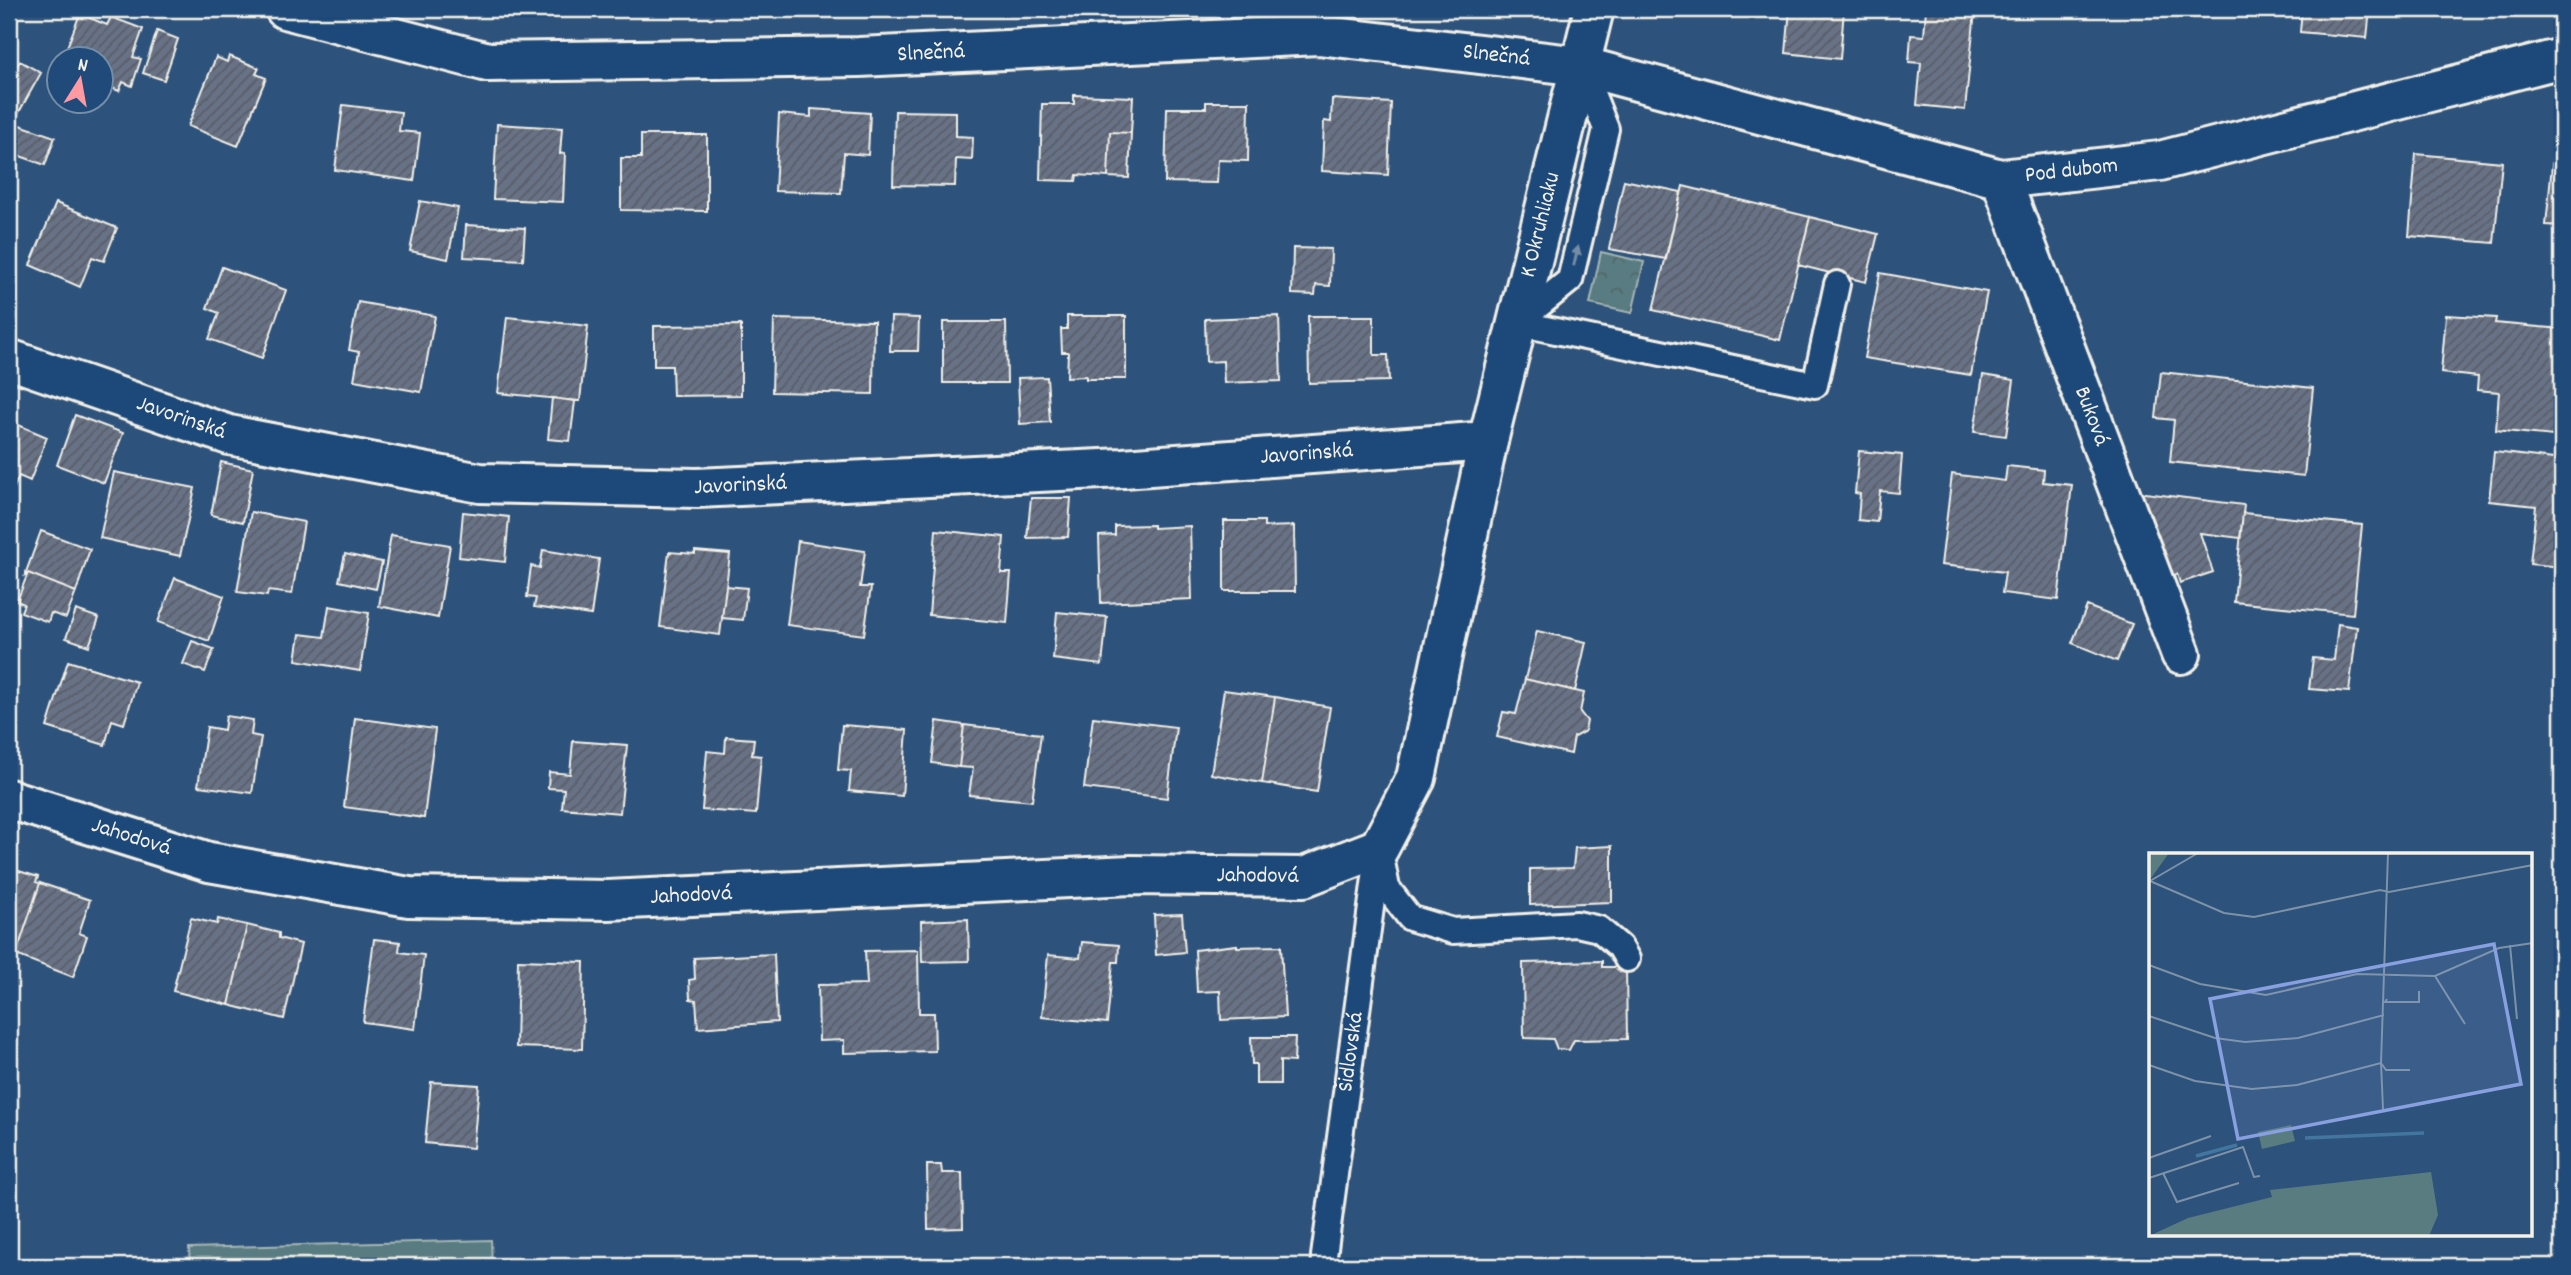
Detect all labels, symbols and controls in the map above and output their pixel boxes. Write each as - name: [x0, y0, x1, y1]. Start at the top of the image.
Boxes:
- street label: Slnečná: [896, 35, 966, 72]
- street label: Slnečná: [1461, 36, 1533, 76]
- north arrow: [46, 46, 116, 116]
- text: N: [75, 53, 90, 81]
- street label: Pod dubom: [2023, 149, 2120, 193]
- street label: K Okruhliaku: [1512, 169, 1570, 281]
- one-way arrow: [1571, 245, 1582, 267]
- street label: Buková: [2065, 382, 2118, 452]
- street label: Javorinská: [132, 388, 231, 449]
- street label: Javorinská: [1259, 434, 1355, 474]
- street label: Javorinská: [693, 467, 788, 505]
- street label: Jahodová: [87, 809, 176, 866]
- inset map: [2149, 853, 2532, 1236]
- street label: Jahodová: [1216, 859, 1299, 893]
- street label: Jahodová: [649, 878, 733, 914]
- street label: Šidlovská: [1330, 1009, 1373, 1094]

